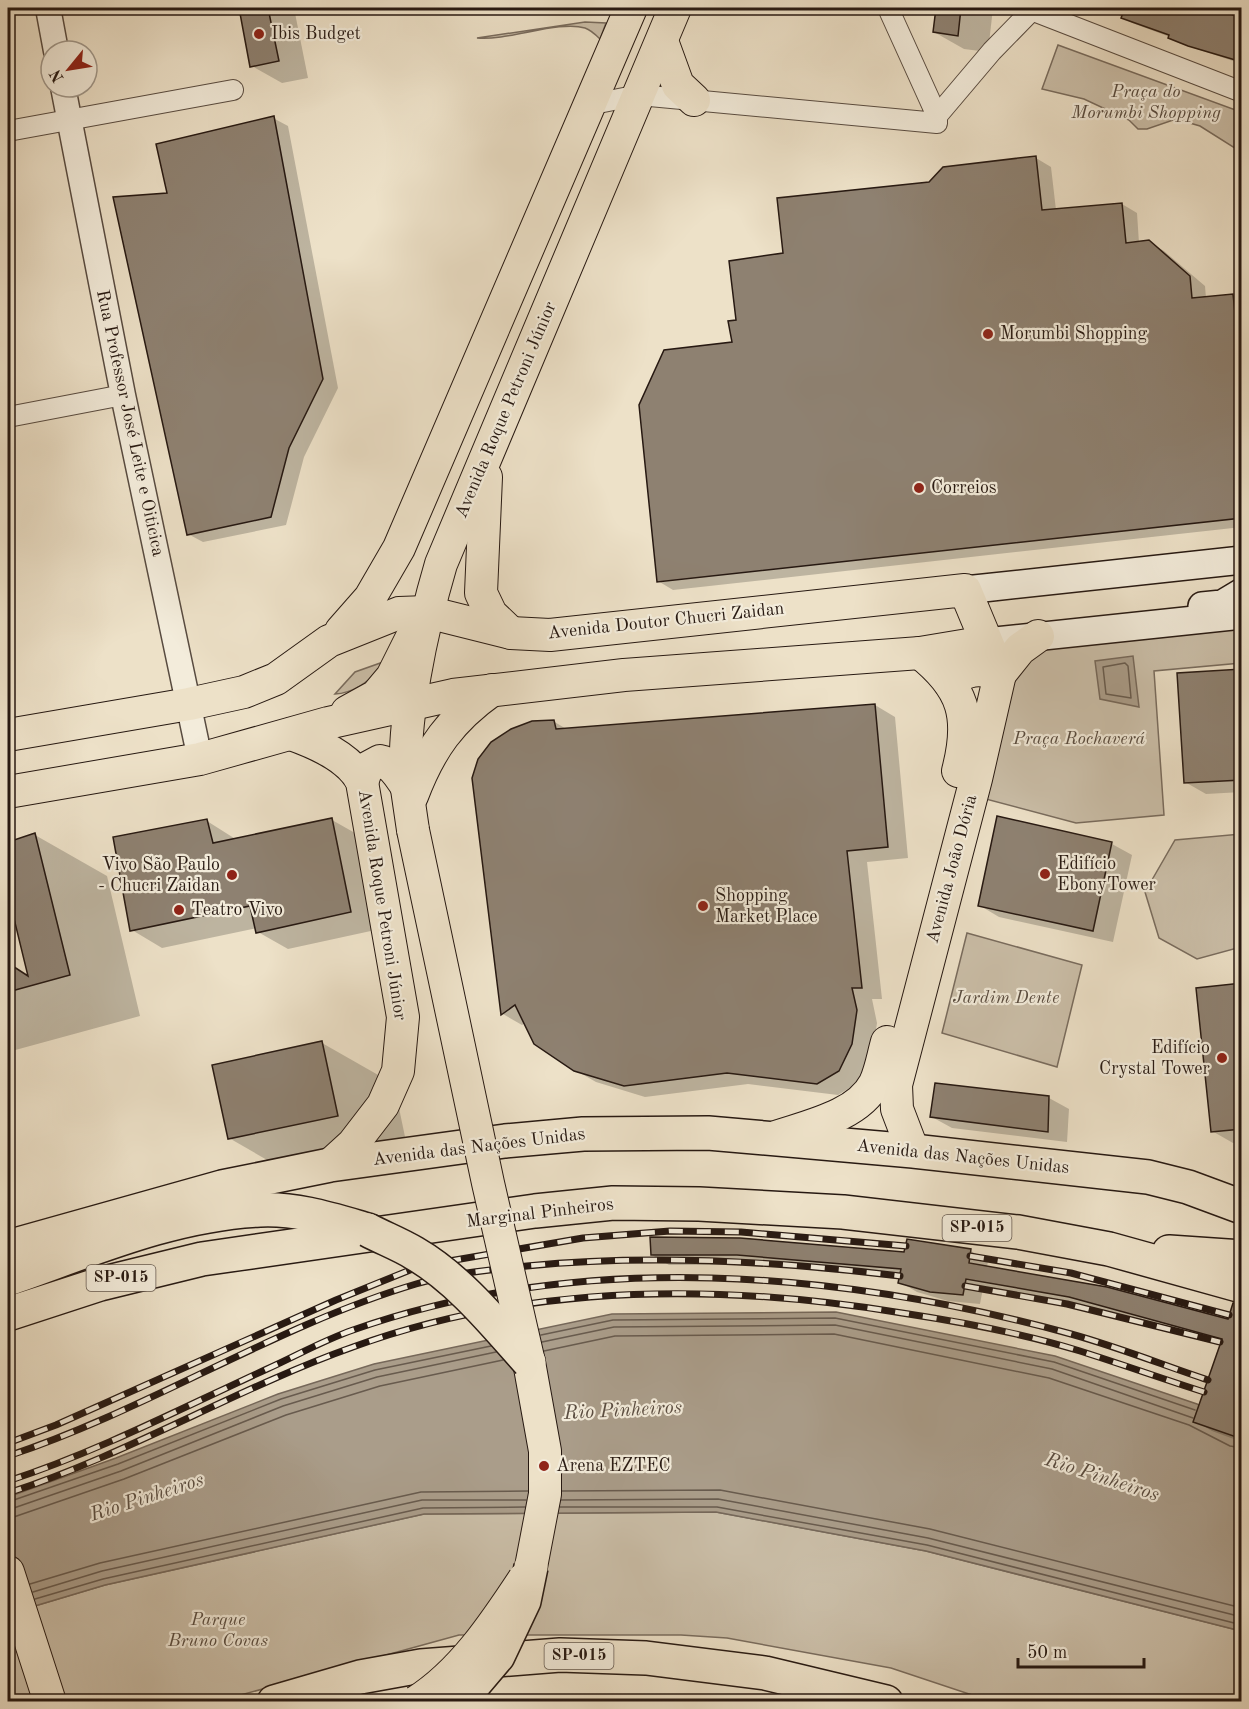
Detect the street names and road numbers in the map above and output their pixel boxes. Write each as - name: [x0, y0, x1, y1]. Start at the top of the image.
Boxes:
- street label: Rua Professor José Leite e Oiticica: [93, 288, 167, 558]
- street label: Avenida Roque Petroni Júnior: [452, 299, 560, 521]
- street label: Avenida Doutor Chucri Zaidan: [547, 600, 785, 642]
- street label: Avenida Roque Petroni Júnior: [355, 788, 409, 1022]
- street label: Avenida João Dória: [923, 793, 981, 945]
- street label: Avenida das Nações Unidas: [372, 1125, 586, 1169]
- street label: Avenida das Nações Unidas: [856, 1137, 1071, 1177]
- street label: Marginal Pinheiros: [465, 1195, 615, 1231]
- road number: SP-015: [942, 1215, 1012, 1241]
- road number: SP-015: [86, 1265, 156, 1291]
- road number: SP-015: [544, 1643, 614, 1669]

